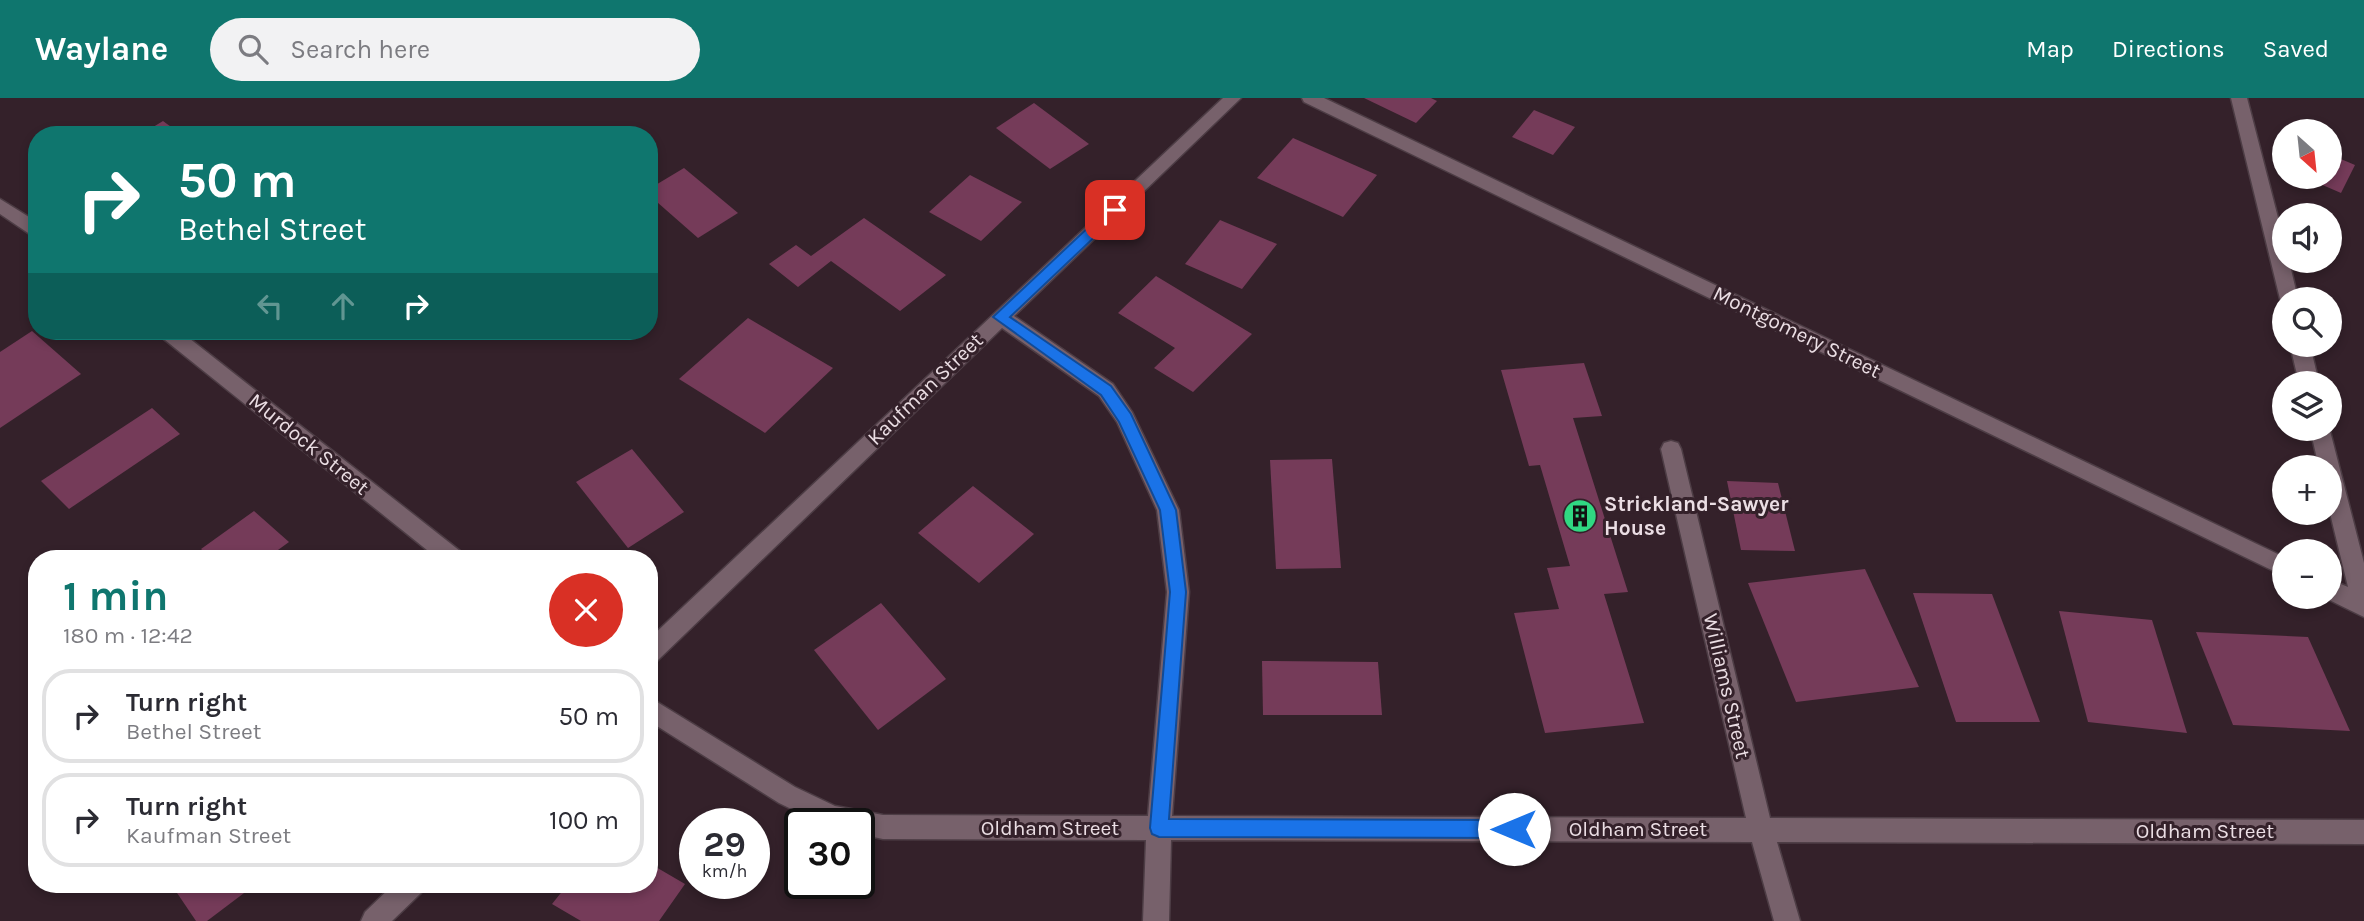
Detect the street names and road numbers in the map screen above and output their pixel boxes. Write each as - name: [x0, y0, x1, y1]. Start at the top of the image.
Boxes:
- street label: Montgomery Street: [1709, 281, 1885, 383]
- street label: Kaufman Street: [862, 328, 988, 450]
- street label: Murdock Street: [244, 388, 374, 500]
- street label: Williams Street: [1699, 611, 1755, 761]
- street label: Oldham Street: [981, 816, 1119, 840]
- street label: Oldham Street: [1569, 817, 1707, 841]
- street label: Oldham Street: [2136, 819, 2274, 843]

